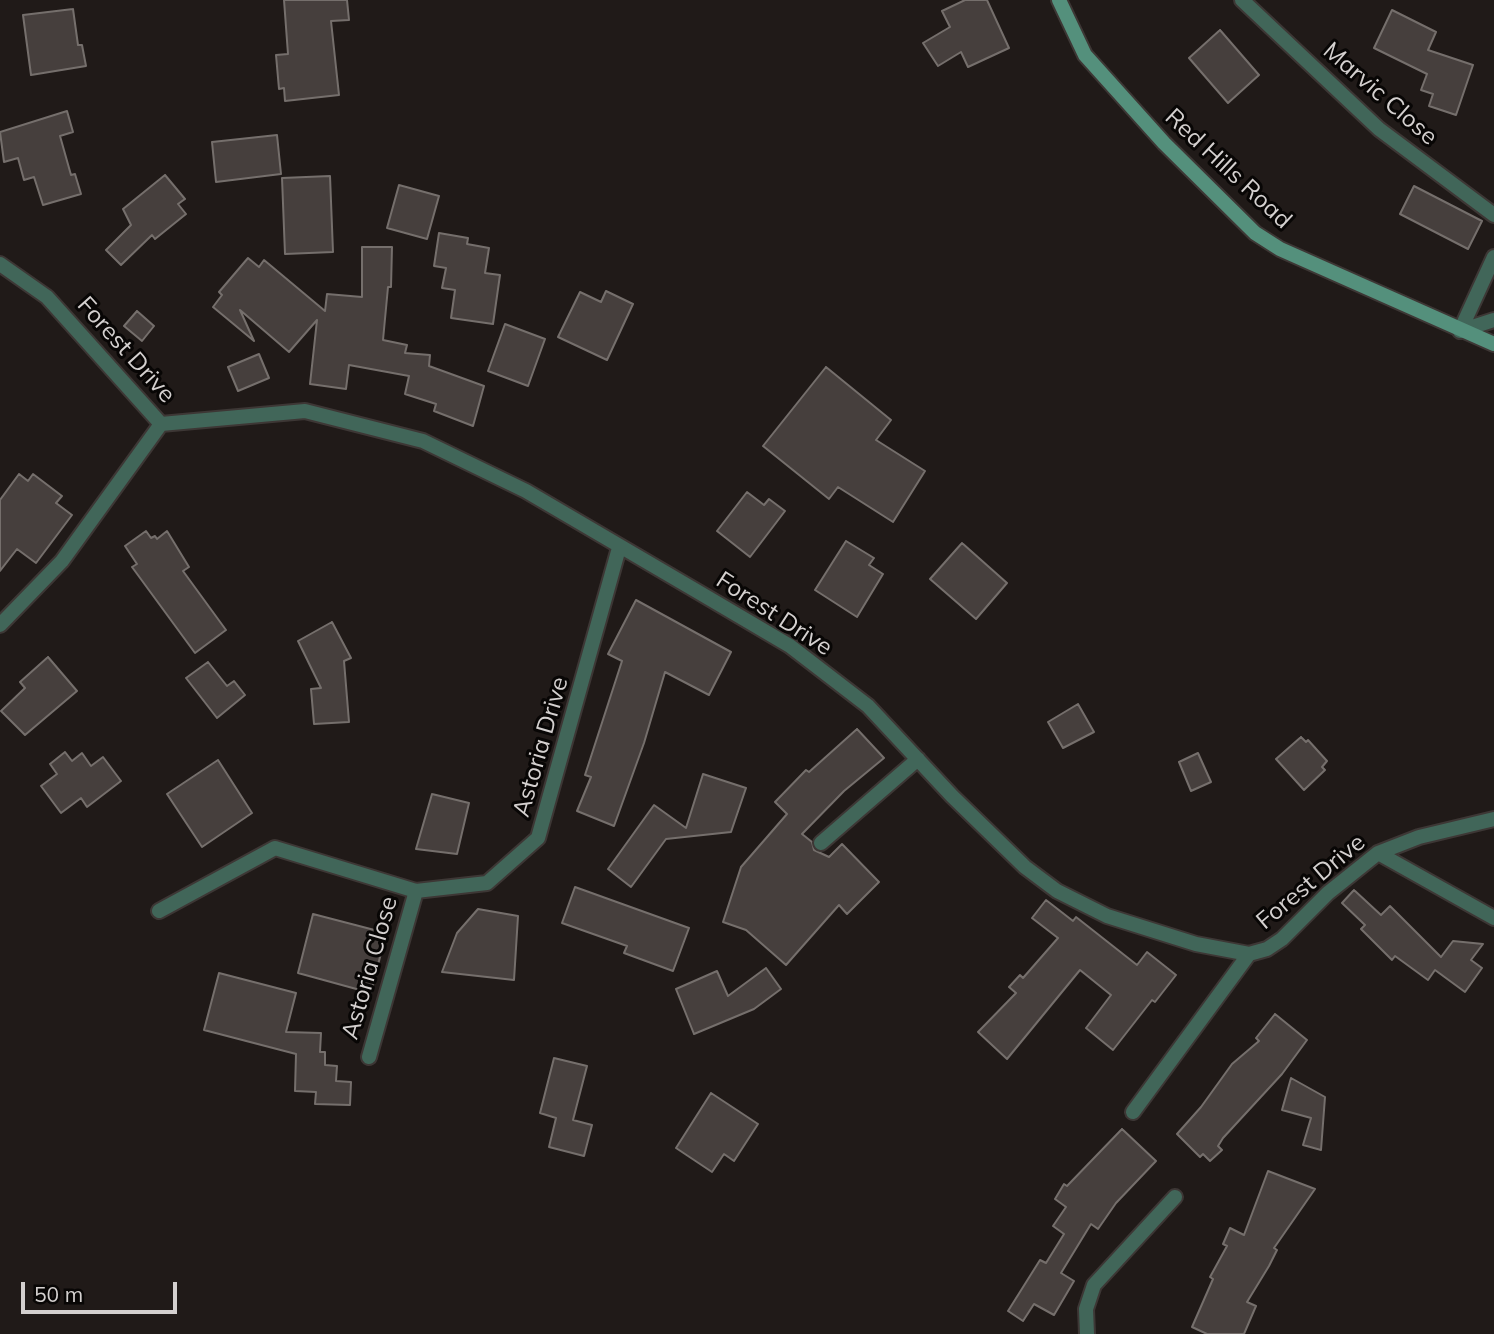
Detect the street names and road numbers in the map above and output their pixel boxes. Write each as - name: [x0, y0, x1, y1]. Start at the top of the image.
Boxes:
- street label: Marvic Close: [1317, 37, 1443, 151]
- street label: Red Hills Road: [1159, 103, 1297, 235]
- street label: Forest Drive: [71, 291, 181, 409]
- street label: Forest Drive: [710, 566, 838, 662]
- street label: Astoria Drive: [507, 674, 575, 820]
- street label: Forest Drive: [1251, 828, 1371, 936]
- street label: Astoria Close: [336, 893, 404, 1043]

